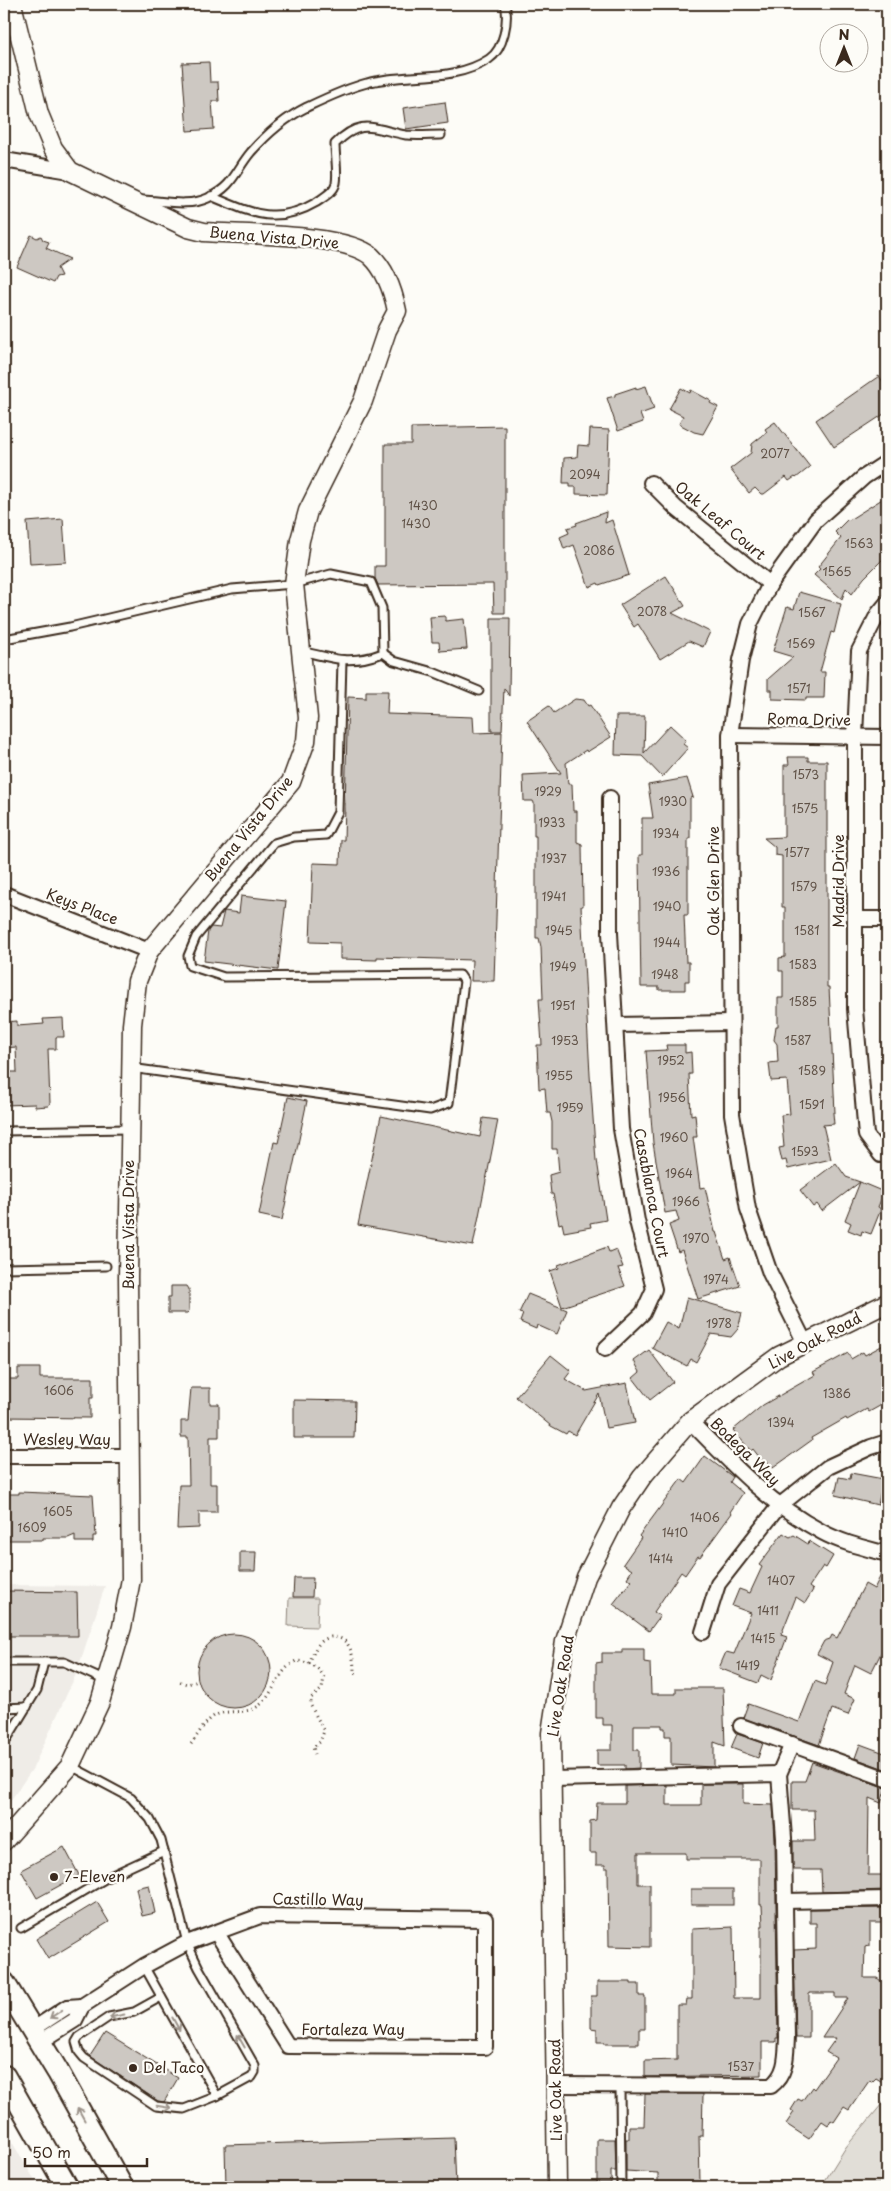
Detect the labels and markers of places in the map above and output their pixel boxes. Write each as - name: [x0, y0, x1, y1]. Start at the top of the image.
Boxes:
- place label: 7-Eleven: [64, 1864, 125, 1887]
- marker: 7-Eleven: [48, 1871, 60, 1883]
- place label: Del Taco: [143, 2055, 204, 2078]
- marker: Del Taco: [127, 2062, 139, 2074]

